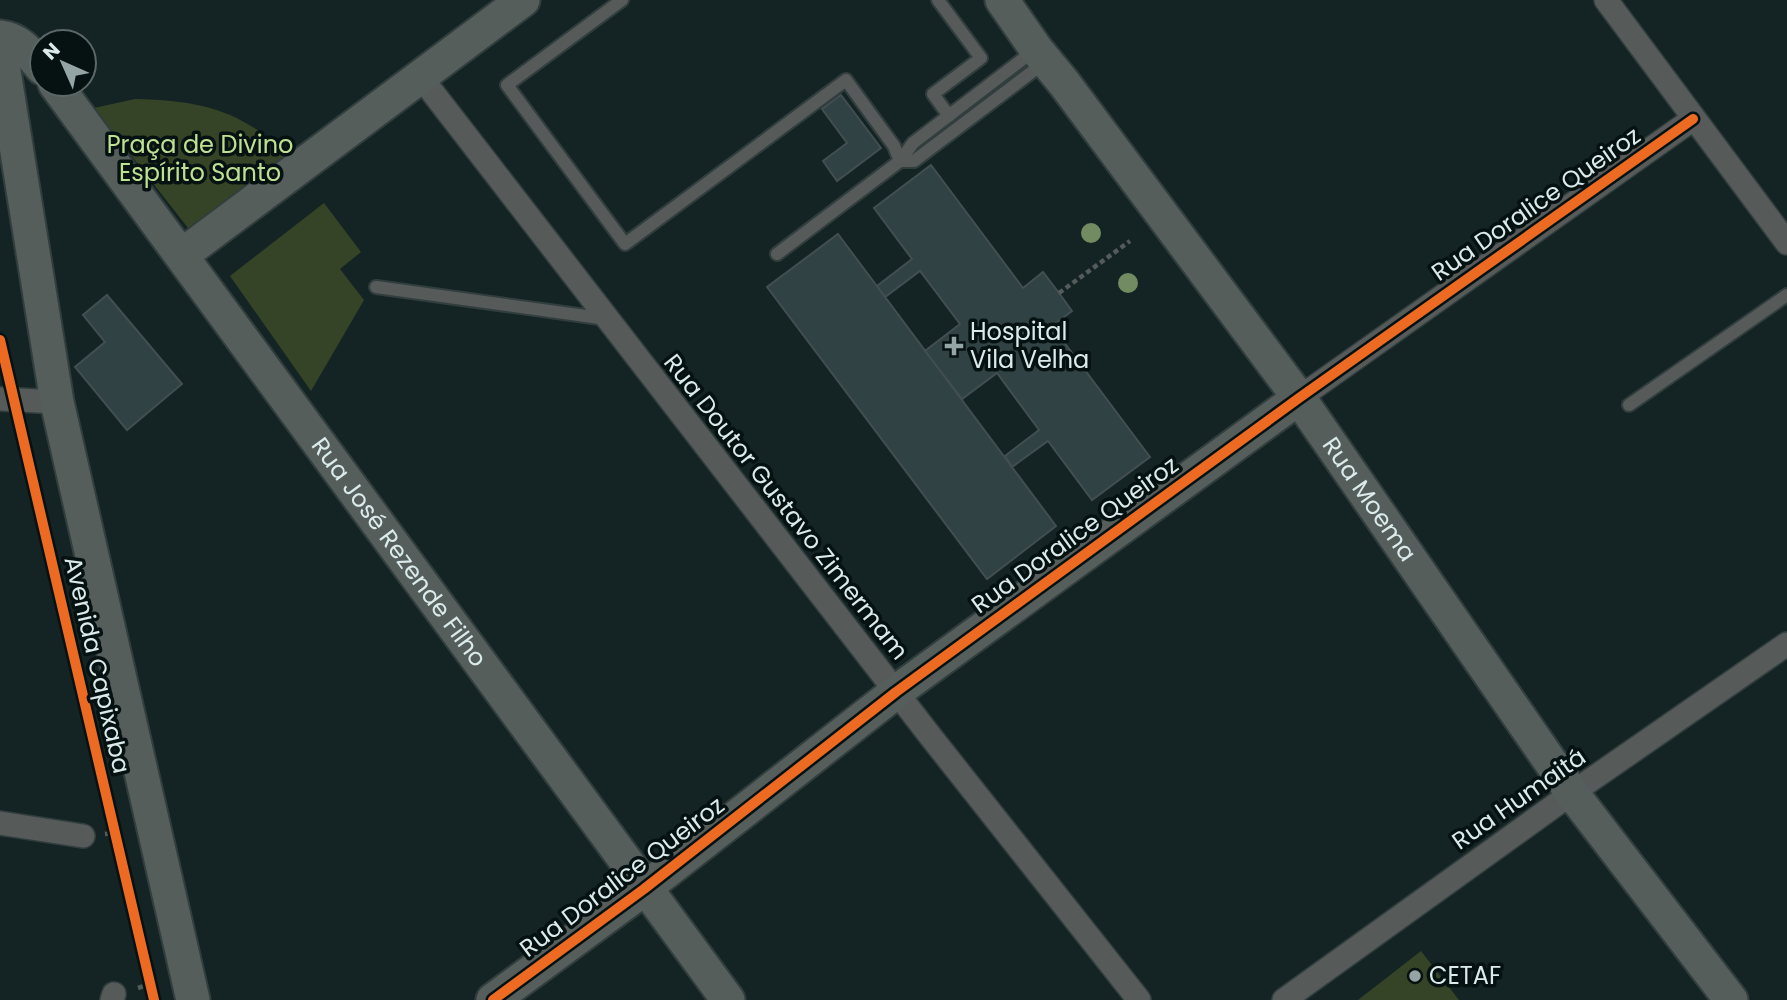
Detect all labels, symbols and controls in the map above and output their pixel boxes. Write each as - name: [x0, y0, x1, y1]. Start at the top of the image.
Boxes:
- north arrow: [28, 28, 98, 98]
- text: N: [37, 37, 66, 66]
- street label: Rua Doralice Queiroz: [1425, 119, 1647, 288]
- park label: Praça de Divino Espírito Santo: [107, 128, 293, 189]
- place label: Hospital Vila Velha: [970, 315, 1089, 376]
- marker: Hospital Vila Velha: [944, 336, 964, 356]
- street label: Rua Doutor Gustavo Zimermam: [657, 347, 916, 666]
- street label: Rua José Rezende Filho: [304, 430, 495, 673]
- street label: Rua Moema: [1315, 430, 1424, 568]
- street label: Rua Doralice Queiroz: [965, 448, 1185, 621]
- street label: Avenida Capixaba: [56, 553, 138, 777]
- street label: Rua Humaitá: [1445, 740, 1592, 857]
- street label: Rua Doralice Queiroz: [513, 789, 731, 964]
- place label: CETAF: [1429, 959, 1501, 992]
- marker: CETAF: [1407, 968, 1423, 984]

